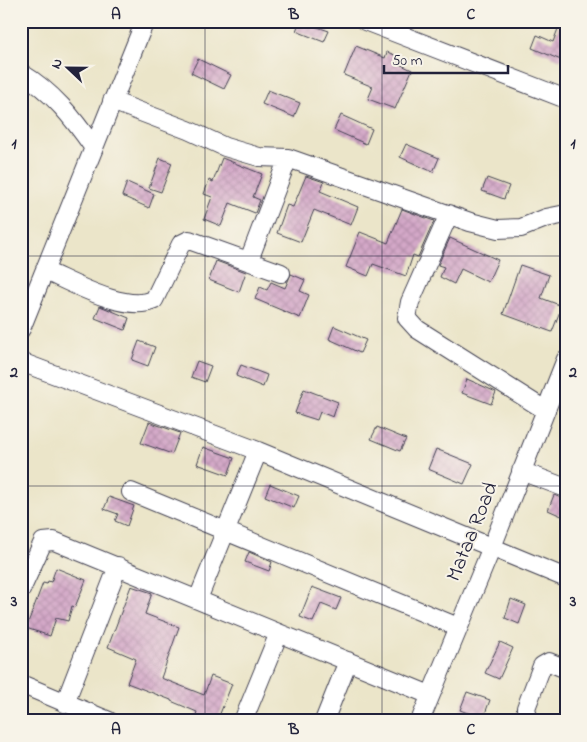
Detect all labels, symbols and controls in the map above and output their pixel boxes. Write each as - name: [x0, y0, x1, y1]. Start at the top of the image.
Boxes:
- text: A: [111, 3, 121, 27]
- text: B: [288, 3, 300, 27]
- text: C: [467, 3, 476, 27]
- north arrow: [42, 42, 92, 92]
- scale bar: [384, 42, 508, 74]
- text: 50 m: [392, 50, 423, 72]
- text: N: [46, 55, 69, 72]
- text: 1: [11, 132, 17, 156]
- text: 1: [570, 132, 576, 156]
- text: 2: [9, 361, 18, 385]
- text: 2: [568, 361, 577, 385]
- street label: Mataa Road: [439, 478, 507, 586]
- text: 3: [10, 590, 18, 614]
- text: 3: [569, 590, 577, 614]
- text: A: [111, 718, 121, 742]
- text: B: [288, 718, 300, 742]
- text: C: [467, 718, 476, 742]

